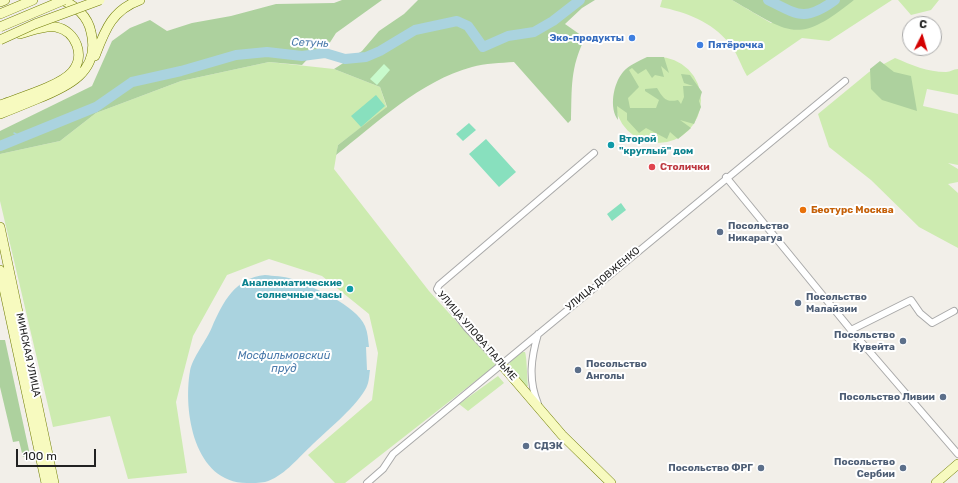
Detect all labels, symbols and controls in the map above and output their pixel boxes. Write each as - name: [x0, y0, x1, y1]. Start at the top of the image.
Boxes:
- north arrow: [902, 16, 942, 56]
- text: С: [919, 18, 927, 31]
- place label: Эко-продукты: [549, 32, 624, 44]
- marker: Эко-продукты: [627, 33, 637, 43]
- water label: Сетунь: [291, 36, 329, 50]
- place label: Пятёрочка: [708, 39, 763, 51]
- marker: Пятёрочка: [695, 40, 705, 50]
- place label: Второй "круглый" дом: [619, 133, 693, 156]
- marker: Второй "круглый" дом: [606, 140, 616, 150]
- place label: Столички: [660, 161, 710, 173]
- marker: Столички: [647, 162, 657, 172]
- place label: Беотурс Москва: [811, 204, 894, 216]
- marker: Беотурс Москва: [798, 205, 808, 215]
- place label: Посольство Никарагуа: [728, 220, 789, 244]
- marker: Посольство Никарагуа: [715, 227, 725, 237]
- street label: УЛИЦА ДОВЖЕНКО: [564, 245, 642, 313]
- place label: Аналемматические солнечные часы: [242, 277, 342, 300]
- marker: Аналемматические солнечные часы: [345, 284, 355, 294]
- street label: УЛИЦА УЛОФА ПАЛЬМЕ: [435, 289, 519, 383]
- place label: Посольство Малайзии: [806, 291, 867, 314]
- marker: Посольство Малайзии: [793, 298, 803, 308]
- street label: МИНСКАЯ УЛИЦА: [13, 312, 43, 398]
- place label: Посольство Кувейта: [834, 329, 895, 352]
- marker: Посольство Кувейта: [898, 336, 908, 346]
- water label: Мосфильмовский пруд: [238, 349, 330, 375]
- place label: Посольство Анголы: [586, 358, 647, 382]
- marker: Посольство Анголы: [573, 365, 583, 375]
- place label: Посольство Ливии: [839, 391, 935, 403]
- marker: Посольство Ливии: [938, 392, 948, 402]
- place label: СДЭК: [534, 440, 563, 452]
- scale bar: [18, 441, 98, 467]
- marker: СДЭК: [521, 441, 531, 451]
- text: 100 m: [23, 449, 57, 463]
- place label: Посольство Сербии: [834, 456, 895, 480]
- place label: Посольство ФРГ: [668, 462, 753, 474]
- marker: Посольство ФРГ: [756, 463, 766, 473]
- marker: Посольство Сербии: [898, 463, 908, 473]

